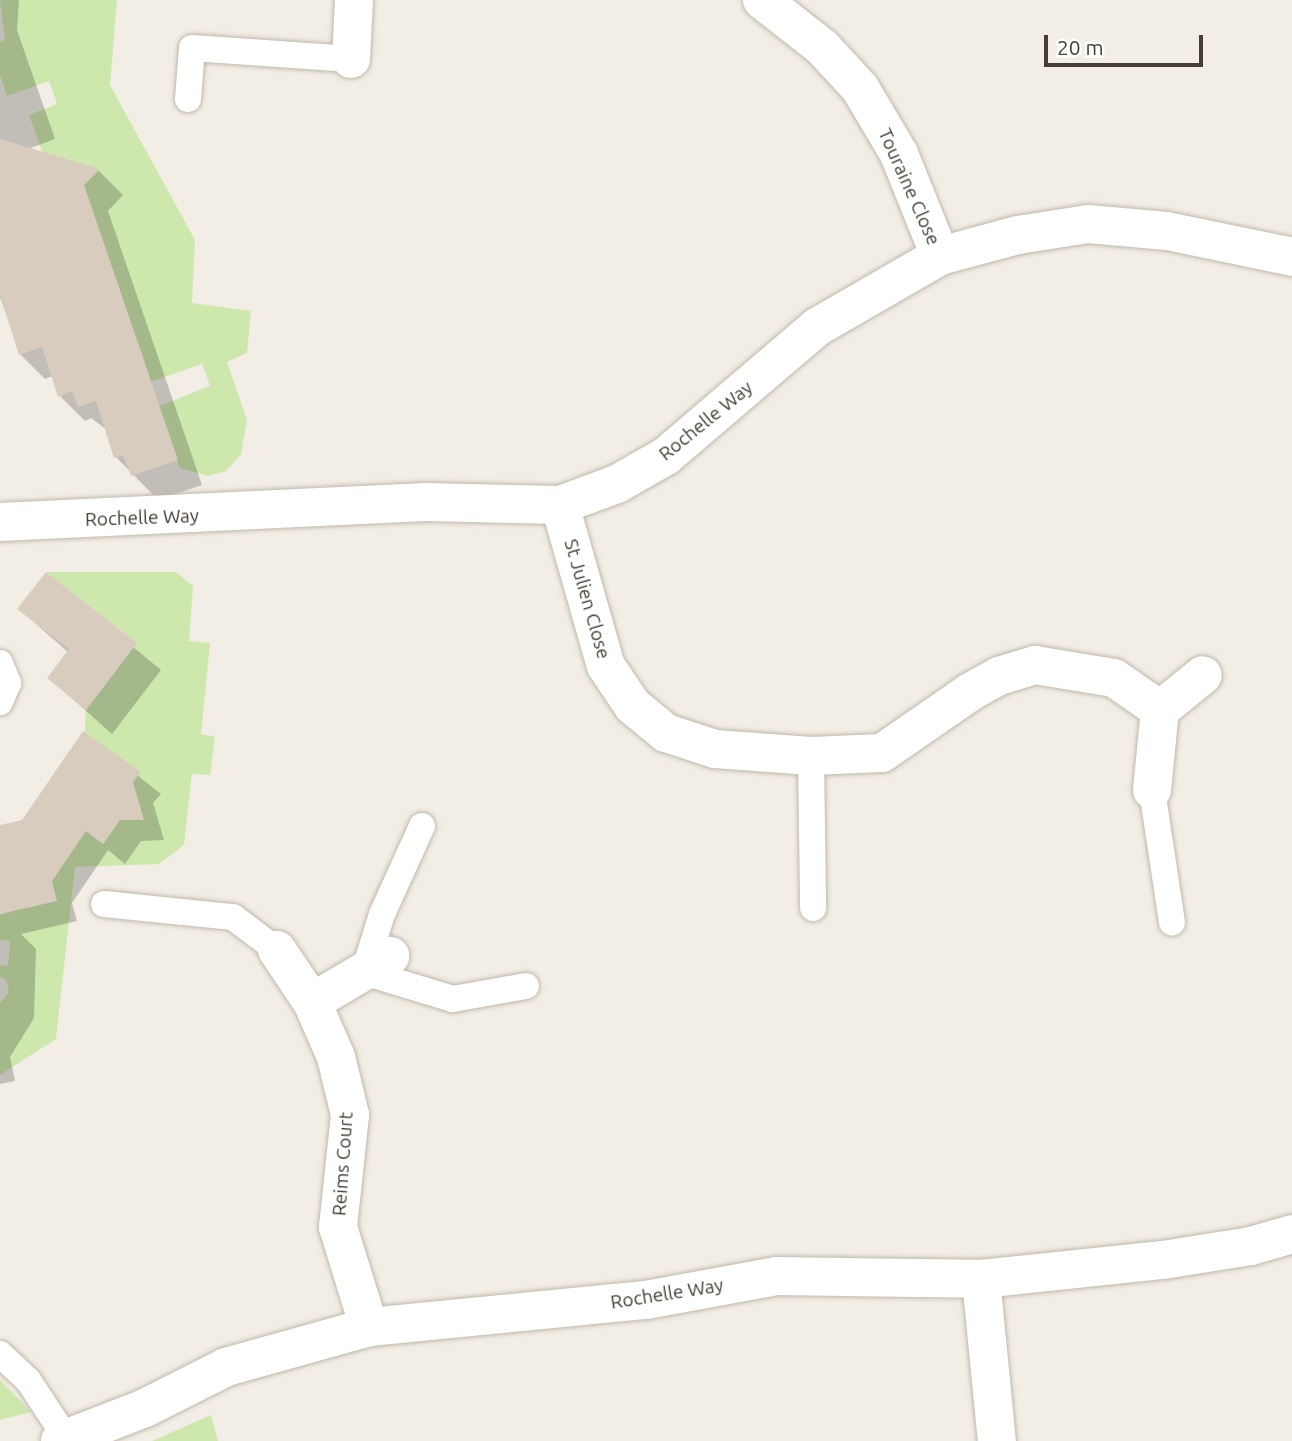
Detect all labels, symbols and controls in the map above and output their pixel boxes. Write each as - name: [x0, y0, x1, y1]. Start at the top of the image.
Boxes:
- scale bar: [1047, 21, 1206, 65]
- text: 20 m: [1057, 35, 1104, 59]
- street label: Touraine Close: [873, 125, 945, 249]
- street label: Rochelle Way: [655, 376, 757, 466]
- street label: Rochelle Way: [85, 505, 199, 531]
- street label: St Julien Close: [559, 536, 615, 662]
- street label: Reims Court: [328, 1111, 358, 1217]
- street label: Rochelle Way: [609, 1274, 725, 1314]

